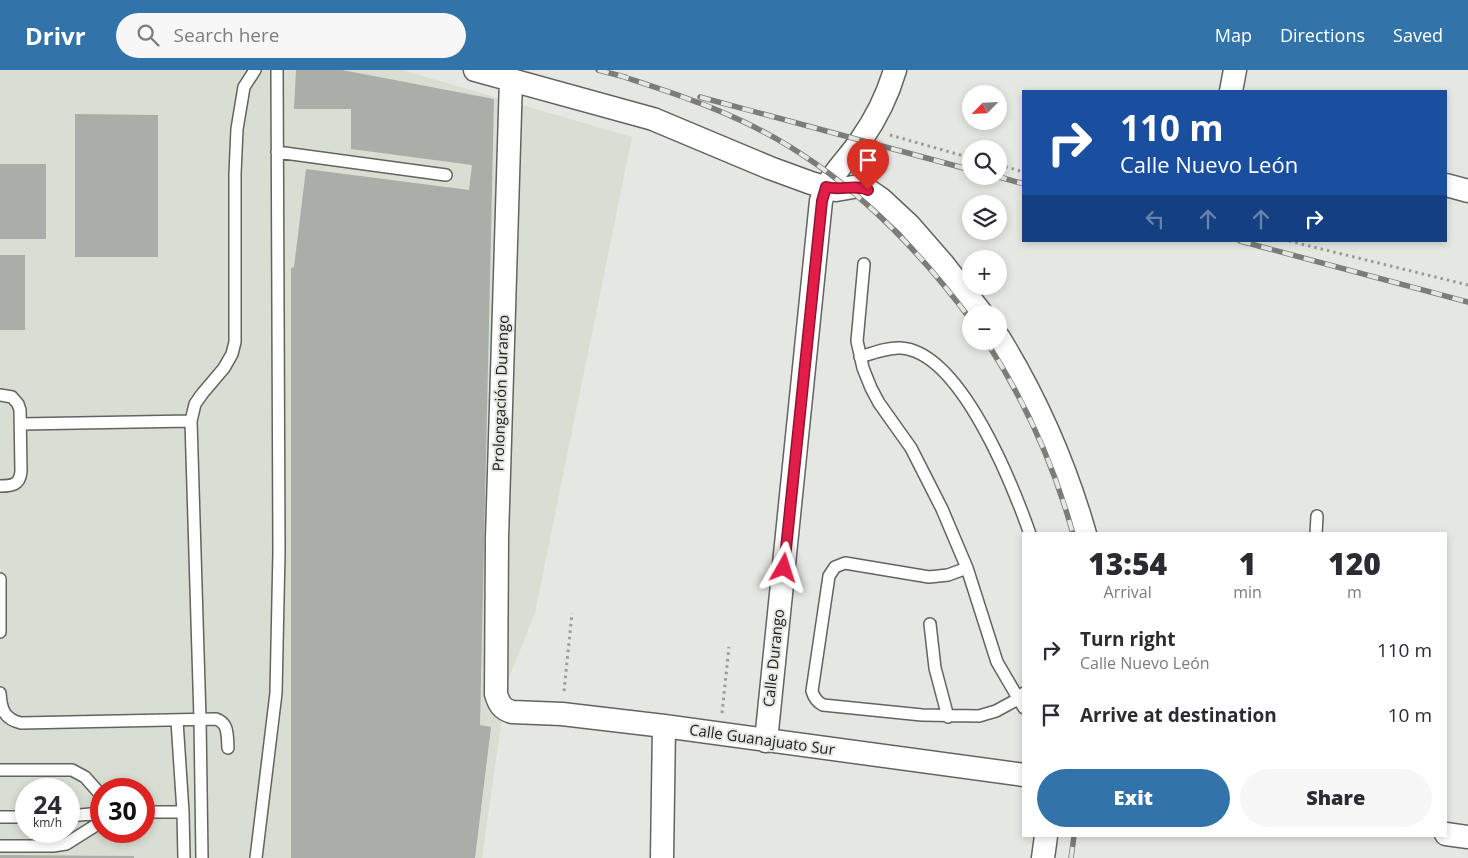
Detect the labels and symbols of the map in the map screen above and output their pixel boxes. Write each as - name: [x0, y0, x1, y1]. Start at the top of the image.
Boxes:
- north arrow: [962, 85, 1008, 130]
- pin: [847, 139, 889, 190]
- street label: Prolongación Durango: [487, 314, 513, 472]
- position arrow: [757, 541, 809, 593]
- street label: Calle Durango: [758, 608, 788, 708]
- street label: Calle Guanajuato Sur: [688, 719, 836, 759]
- speed limit sign: 30: [90, 778, 155, 843]

